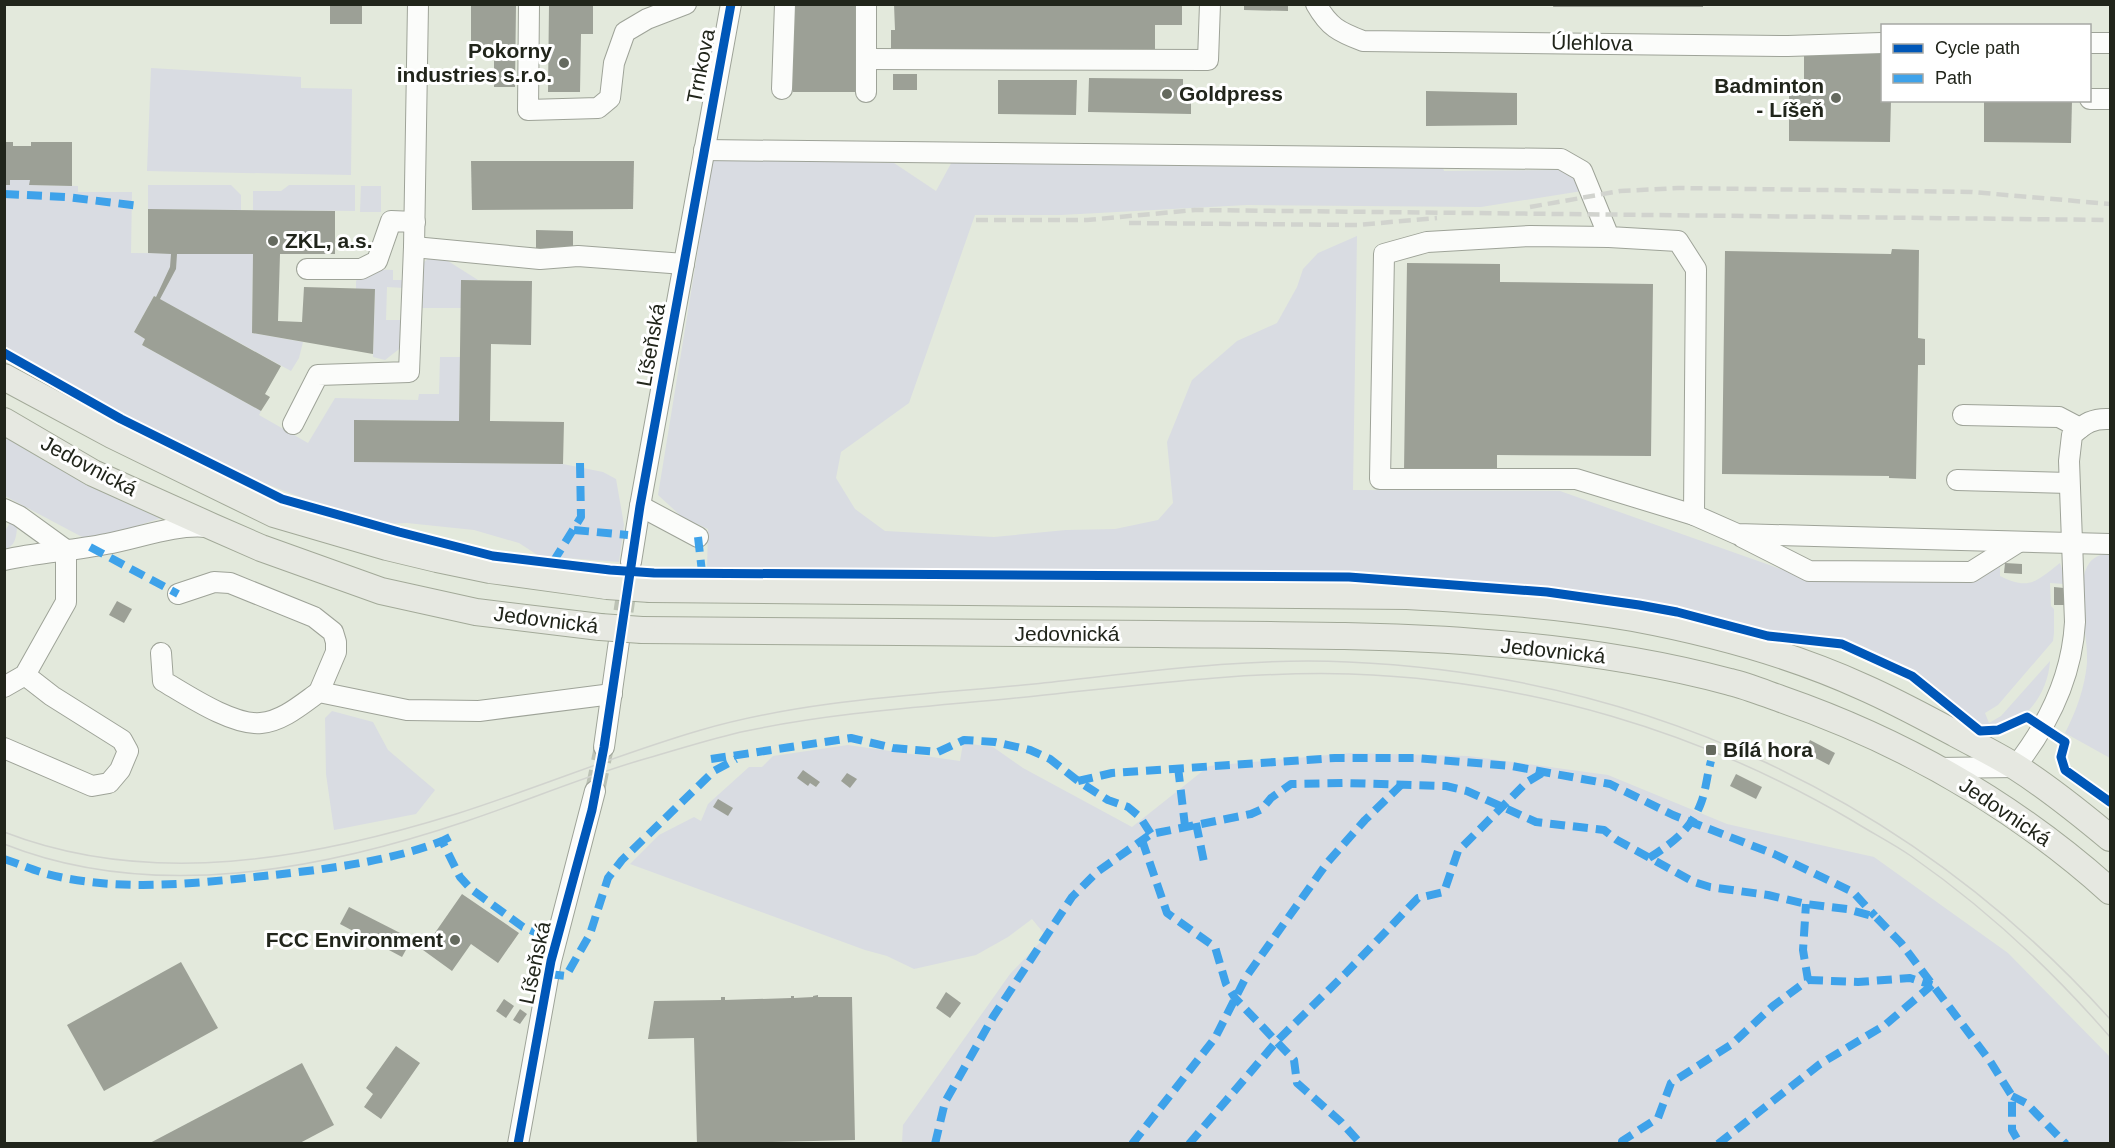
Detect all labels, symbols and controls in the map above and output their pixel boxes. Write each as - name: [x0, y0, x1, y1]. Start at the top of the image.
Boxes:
- legend: [1881, 24, 2091, 102]
- street label: Trnkova: [682, 27, 719, 105]
- street label: Úlehlova: [1551, 30, 1633, 55]
- text: Cycle path: [1935, 38, 2020, 58]
- place label: Pokorny industries s.r.o.: [397, 39, 552, 86]
- marker: Pokorny industries s.r.o.: [557, 56, 571, 70]
- text: Path: [1935, 68, 1972, 88]
- place label: Badminton - Líšeň: [1714, 74, 1824, 121]
- place label: Goldpress: [1179, 82, 1283, 105]
- marker: Goldpress: [1160, 87, 1174, 101]
- marker: Badminton - Líšeň: [1829, 91, 1843, 105]
- place label: ZKL, a.s.: [285, 229, 373, 252]
- marker: ZKL, a.s.: [266, 234, 280, 248]
- street label: Líšeňská: [632, 301, 669, 388]
- street label: Jedovnická: [37, 431, 141, 501]
- street label: Jedovnická: [493, 602, 600, 637]
- street label: Jedovnická: [1014, 622, 1120, 645]
- street label: Jedovnická: [1500, 634, 1607, 667]
- place label: Bílá hora: [1723, 738, 1813, 761]
- marker: Bílá hora: [1704, 743, 1718, 757]
- street label: Jedovnická: [1955, 773, 2056, 851]
- street label: Líšeňská: [515, 919, 555, 1006]
- place label: FCC Environment: [266, 928, 443, 951]
- marker: FCC Environment: [448, 933, 462, 947]

